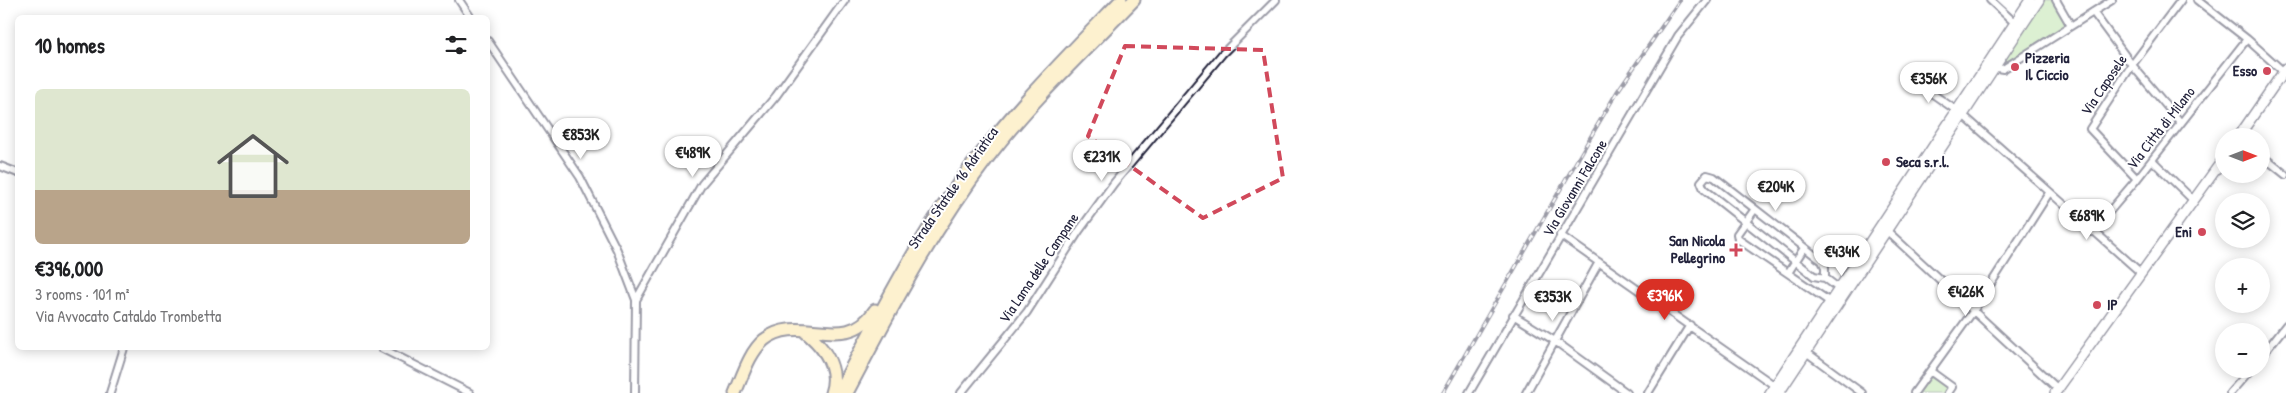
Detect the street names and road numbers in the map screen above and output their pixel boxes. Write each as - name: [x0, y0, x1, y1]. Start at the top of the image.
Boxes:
- street label: Via Caposele: [2075, 50, 2132, 119]
- street label: Via Città di Milano: [2122, 82, 2200, 174]
- street label: Strada Statale 16 Adriatica: [903, 122, 1003, 253]
- street label: Via Giovanni Falcone: [1537, 135, 1612, 240]
- street label: Via Lama delle Campane: [994, 208, 1083, 327]

